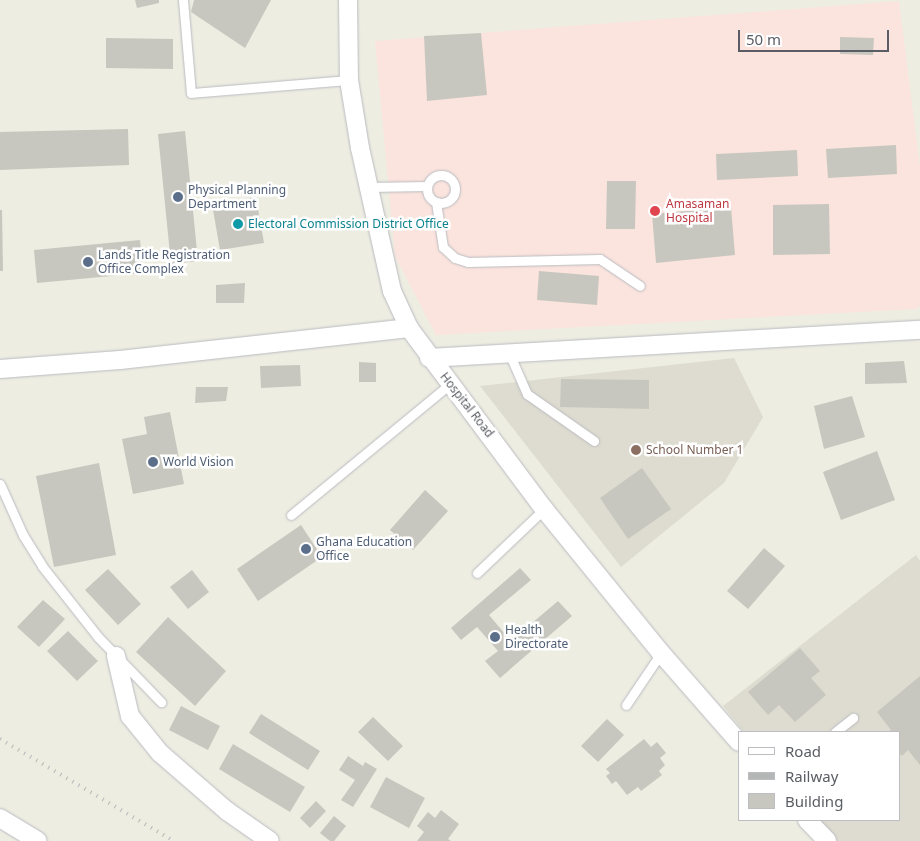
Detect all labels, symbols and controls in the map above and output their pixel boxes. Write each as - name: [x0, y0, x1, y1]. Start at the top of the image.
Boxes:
- scale bar: [740, 20, 891, 52]
- text: 50 m: [746, 29, 781, 49]
- place label: Physical Planning Department: [188, 183, 286, 211]
- marker: Physical Planning Department: [172, 191, 184, 203]
- place label: Amasaman Hospital: [666, 197, 729, 225]
- marker: Amasaman Hospital: [648, 204, 662, 218]
- place label: Electoral Commission District Office: [248, 217, 449, 231]
- marker: Electoral Commission District Office: [232, 218, 244, 230]
- place label: Lands Title Registration Office Complex: [98, 248, 230, 276]
- marker: Lands Title Registration Office Complex: [82, 256, 94, 268]
- street label: Hospital Road: [437, 370, 497, 440]
- place label: School Number 1: [646, 443, 743, 457]
- marker: School Number 1: [630, 444, 642, 456]
- place label: World Vision: [163, 455, 234, 469]
- marker: World Vision: [147, 456, 159, 468]
- place label: Ghana Education Office: [316, 535, 412, 563]
- marker: Ghana Education Office: [300, 543, 312, 555]
- place label: Health Directorate: [505, 623, 568, 651]
- marker: Health Directorate: [489, 631, 501, 643]
- legend: [738, 731, 900, 821]
- text: Road: [785, 741, 821, 761]
- text: Railway: [785, 766, 838, 786]
- text: Building: [785, 791, 843, 811]

